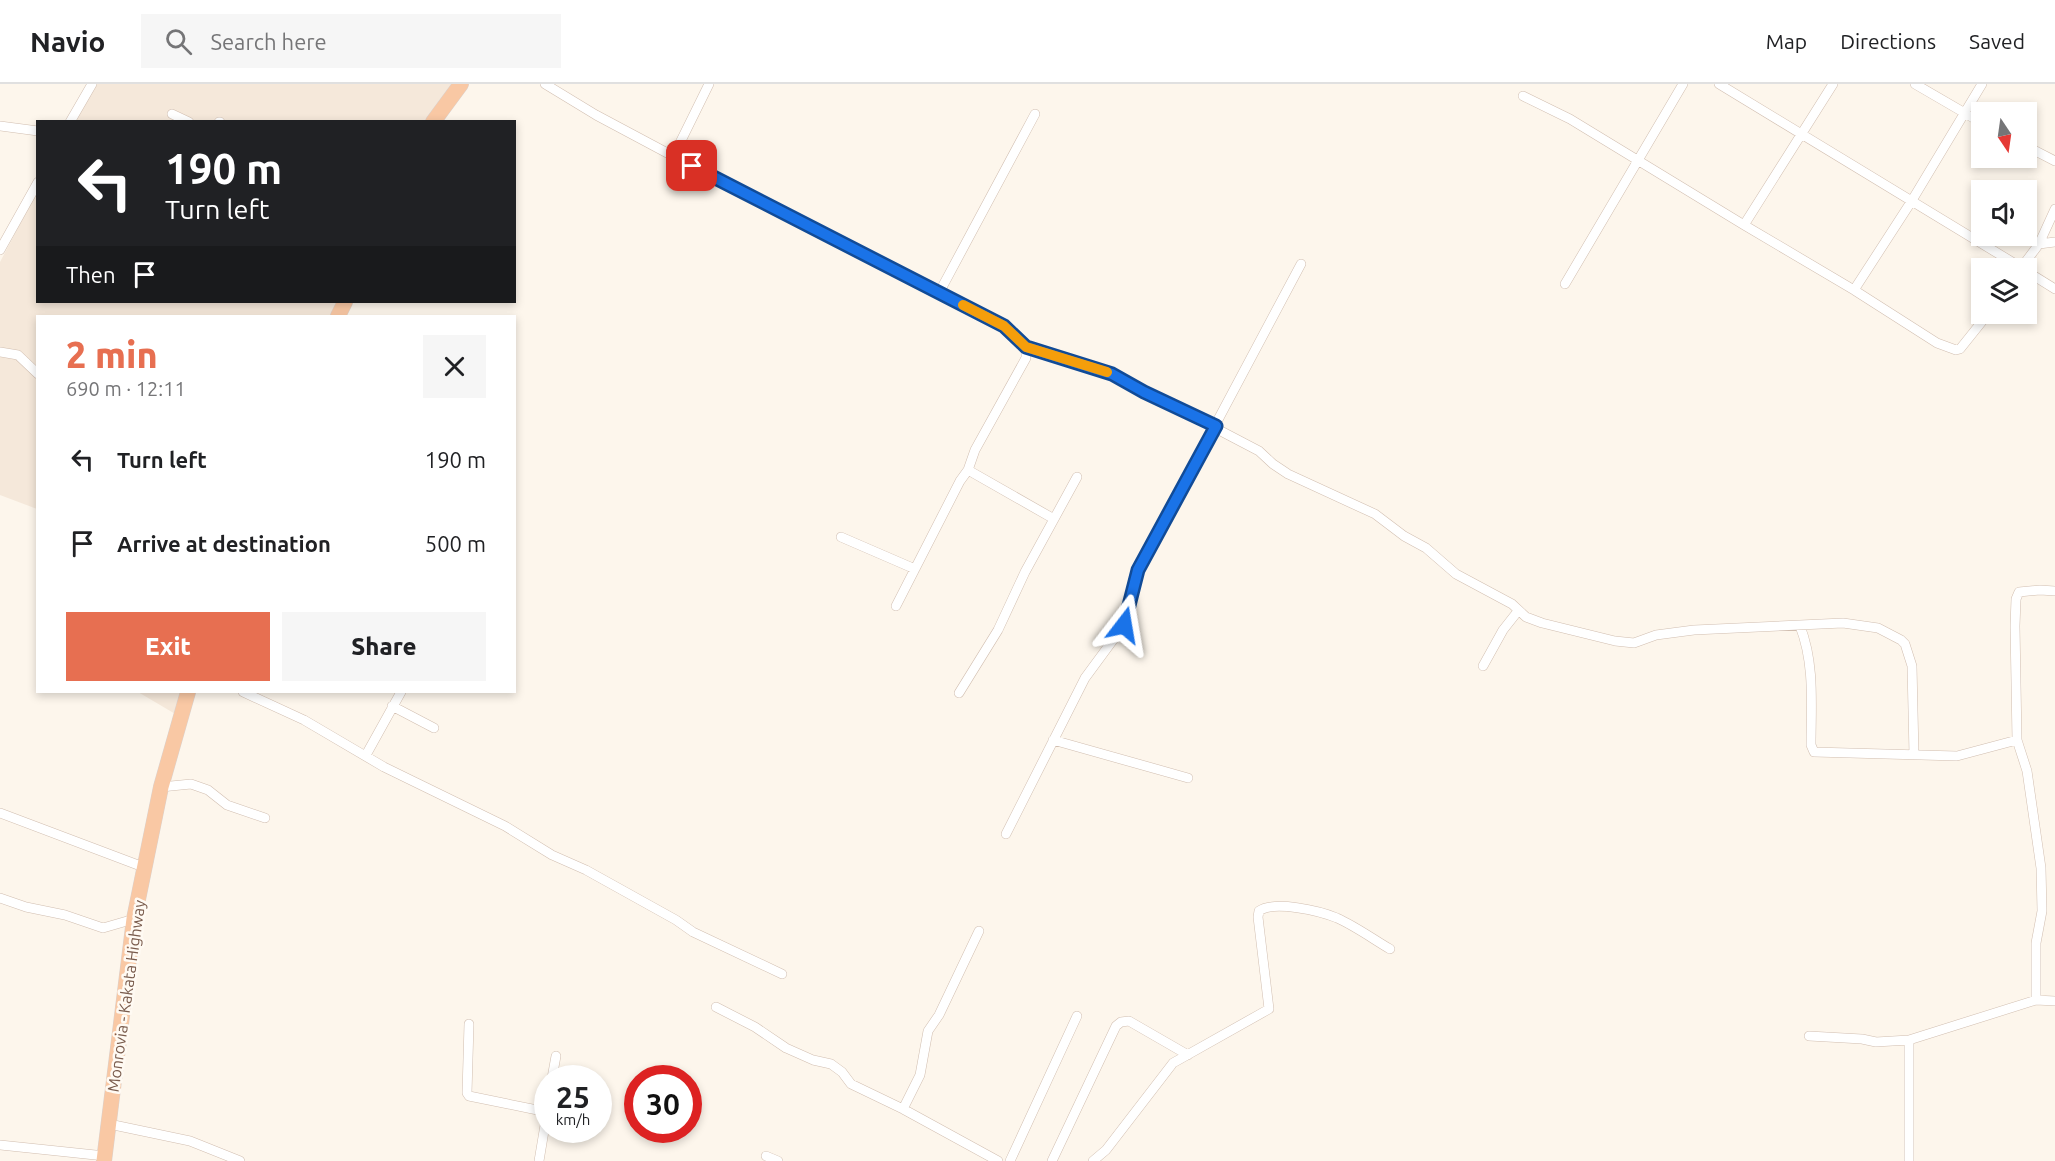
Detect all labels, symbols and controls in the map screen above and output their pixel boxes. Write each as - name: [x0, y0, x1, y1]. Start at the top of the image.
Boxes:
- search box: [141, 14, 561, 68]
- icon: search: [162, 25, 195, 58]
- text: Navio: [30, 26, 105, 57]
- text: Search here: [210, 29, 327, 54]
- text: Map: [1766, 29, 1807, 53]
- text: Directions: [1840, 29, 1936, 53]
- text: Saved: [1969, 29, 2025, 53]
- north arrow: [1971, 102, 2037, 168]
- map controls: [1971, 102, 2037, 324]
- pin: [666, 140, 717, 191]
- icon: left: [66, 144, 144, 222]
- text: 190 m: [165, 145, 282, 192]
- icon: arrive: [675, 149, 708, 182]
- button: sound: [1971, 180, 2037, 246]
- text: Turn left: [165, 194, 269, 224]
- icon: arrive: [128, 258, 161, 291]
- button: layers: [1971, 258, 2037, 324]
- text: Then: [66, 262, 116, 287]
- text: 2 min: [66, 334, 158, 375]
- button: close: [423, 335, 486, 398]
- text: 690 m · 12:11: [66, 377, 186, 400]
- icon: left: [66, 443, 99, 476]
- text: Turn left: [117, 447, 207, 472]
- text: 190 m: [425, 447, 486, 472]
- icon: arrive: [66, 527, 99, 560]
- text: Arrive at destination: [117, 531, 331, 556]
- text: 500 m: [425, 531, 486, 556]
- position arrow: [1092, 593, 1156, 657]
- button: Exit: [66, 612, 270, 681]
- button: Share: [282, 612, 486, 681]
- street label: Monrovia - Kakata Highway: [104, 899, 148, 1093]
- speed limit sign: 30: [624, 1065, 702, 1143]
- text: 25: [556, 1080, 590, 1114]
- text: km/h: [556, 1111, 590, 1128]

